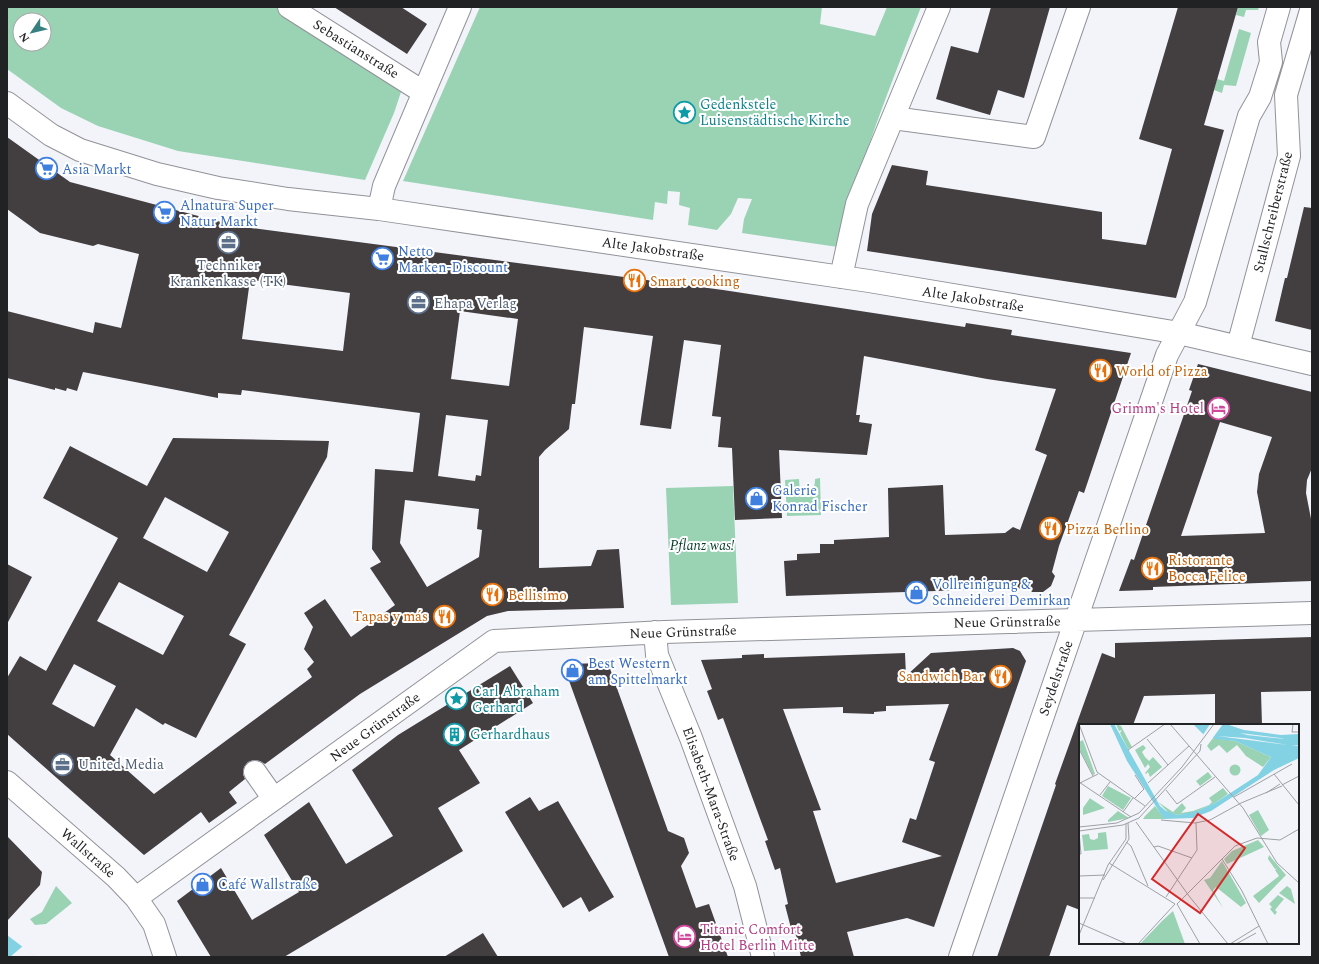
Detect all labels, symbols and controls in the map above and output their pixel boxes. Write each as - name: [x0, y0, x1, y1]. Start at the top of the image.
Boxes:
- north arrow: [12, 12, 52, 52]
- street label: Sebastianstraße: [309, 14, 403, 84]
- text: N: [15, 29, 34, 46]
- place label: Gedenkstele Luisenstädtische Kirche: [700, 94, 850, 131]
- place icon: Gedenkstele Luisenstädtische Kirche: [671, 99, 697, 125]
- street label: Stallschreiberstraße: [1248, 149, 1298, 275]
- supermarket icon: Asia Markt: [33, 156, 59, 182]
- place label: Asia Markt: [62, 159, 131, 180]
- place label: Alnatura Super Natur Markt: [180, 195, 274, 232]
- supermarket icon: Alnatura Super Natur Markt: [151, 200, 177, 226]
- office icon: Techniker Krankenkasse (TK): [215, 230, 241, 256]
- street label: Alte Jakobstraße: [600, 231, 706, 267]
- place label: Netto Marken-Discount: [398, 241, 508, 278]
- supermarket icon: Netto Marken-Discount: [370, 246, 396, 272]
- place label: Techniker Krankenkasse (TK): [170, 255, 286, 292]
- restaurant icon: Smart cooking: [621, 268, 647, 294]
- place label: Smart cooking: [650, 271, 740, 292]
- street label: Alte Jakobstraße: [920, 281, 1026, 317]
- office icon: Ehapa Verlag: [406, 290, 432, 316]
- place label: Ehapa Verlag: [434, 293, 517, 314]
- restaurant icon: World of Pizza: [1087, 358, 1113, 384]
- place label: World of Pizza: [1116, 361, 1208, 382]
- hotel icon: Grimm's Hotel: [1206, 395, 1232, 421]
- place label: Grimm's Hotel: [1111, 398, 1204, 419]
- place label: Galerie Konrad Fischer: [772, 480, 868, 517]
- shop icon: Galerie Konrad Fischer: [744, 485, 770, 511]
- restaurant icon: Pizza Berlino: [1038, 516, 1064, 542]
- place label: Pizza Berlino: [1066, 519, 1149, 540]
- park label: Pflanz was!: [670, 535, 735, 556]
- place label: Ristorante Bocca Felice: [1168, 550, 1246, 587]
- restaurant icon: Ristorante Bocca Felice: [1140, 555, 1166, 581]
- place label: Vollreinigung & Schneiderei Demirkan: [932, 574, 1071, 611]
- shop icon: Vollreinigung & Schneiderei Demirkan: [904, 579, 930, 605]
- restaurant icon: Bellisimo: [479, 582, 505, 608]
- place label: Bellisimo: [508, 585, 567, 606]
- restaurant icon: Tapas y más: [431, 603, 457, 629]
- place label: Tapas y más: [353, 606, 428, 627]
- street label: Neue Grünstraße: [953, 611, 1061, 633]
- street label: Neue Grünstraße: [629, 620, 737, 644]
- street label: Seydelstraße: [1033, 637, 1079, 719]
- place label: Best Western am Spittelmarkt: [588, 653, 688, 690]
- shop icon: Best Western am Spittelmarkt: [560, 658, 586, 684]
- restaurant icon: Sandwich Bar: [987, 663, 1013, 689]
- place label: Sandwich Bar: [899, 666, 984, 687]
- place label: Carl Abraham Gerhard: [472, 681, 560, 718]
- place icon: Carl Abraham Gerhard: [443, 686, 469, 712]
- street label: Neue Grünstraße: [325, 687, 425, 767]
- building icon: Gerhardhaus: [441, 721, 467, 747]
- place label: Gerhardhaus: [470, 724, 550, 745]
- street label: Elisabeth-Mara-Straße: [677, 724, 745, 864]
- inset map: [1079, 724, 1299, 944]
- office icon: United Media: [50, 751, 76, 777]
- place label: United Media: [78, 754, 164, 775]
- street label: Wallstraße: [56, 823, 120, 883]
- shop icon: Café Wallstraße: [190, 871, 216, 897]
- place label: Café Wallstraße: [218, 874, 317, 895]
- place label: Titanic Comfort Hotel Berlin Mitte: [700, 919, 815, 956]
- hotel icon: Titanic Comfort Hotel Berlin Mitte: [671, 924, 697, 950]

